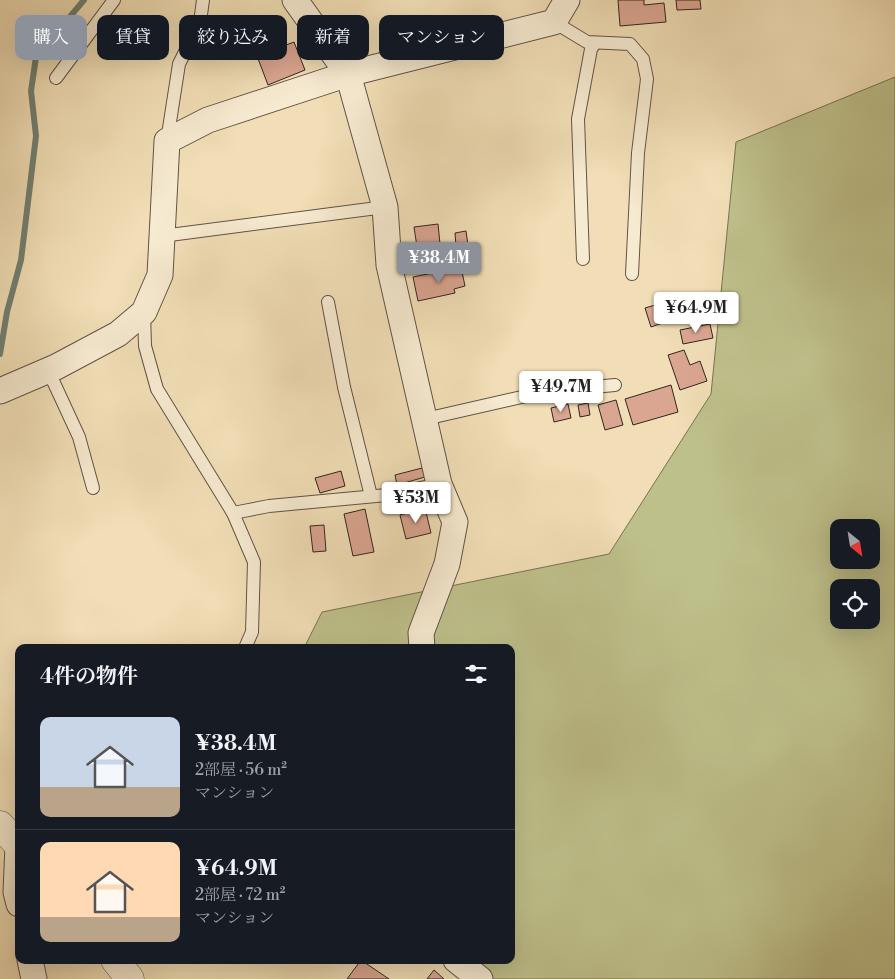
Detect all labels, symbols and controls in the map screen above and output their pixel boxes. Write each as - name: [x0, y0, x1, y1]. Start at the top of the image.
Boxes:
- chip: 購入: [15, 15, 87, 60]
- chip: 賃貸: [97, 15, 169, 60]
- chip: 絞り込み: [179, 15, 287, 60]
- chip: 新着: [297, 15, 369, 60]
- chip: マンション: [379, 15, 504, 60]
- pin: ¥38.4M: [398, 242, 480, 284]
- text: ¥38.4M: [408, 248, 470, 268]
- pin: ¥64.9M: [655, 292, 737, 334]
- text: ¥64.9M: [665, 298, 727, 318]
- pin: ¥49.7M: [520, 370, 602, 413]
- text: ¥49.7M: [530, 377, 592, 397]
- pin: ¥53M: [386, 482, 446, 524]
- text: ¥53M: [393, 488, 439, 508]
- north arrow: [830, 519, 880, 569]
- map controls: [830, 519, 880, 629]
- button: locate: [830, 579, 880, 629]
- icon: filters: [462, 660, 490, 688]
- text: 4件の物件: [40, 664, 138, 690]
- text: ¥38.4M: [195, 731, 276, 757]
- icon: home: [80, 737, 140, 797]
- text: 2部屋 · 56 m²: [195, 760, 287, 780]
- text: マンション: [195, 783, 274, 803]
- text: ¥64.9M: [195, 856, 277, 882]
- icon: home: [80, 862, 140, 922]
- text: 2部屋 · 72 m²: [195, 885, 285, 905]
- text: マンション: [195, 908, 274, 928]

